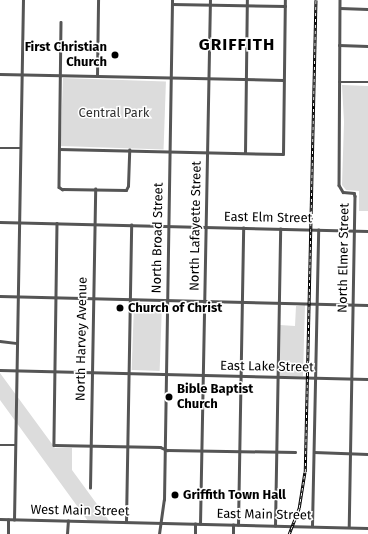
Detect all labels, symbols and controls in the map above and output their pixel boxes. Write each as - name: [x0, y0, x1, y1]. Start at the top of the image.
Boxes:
- district label: GRIFFITH: [199, 35, 275, 55]
- place label: First Christian Church: [25, 40, 107, 71]
- marker: First Christian Church: [110, 50, 120, 60]
- park label: Central Park: [79, 105, 149, 121]
- street label: North Lafayette Street: [187, 161, 205, 291]
- street label: North Broad Street: [149, 182, 167, 294]
- street label: North Elmer Street: [335, 203, 353, 313]
- street label: East Elm Street: [224, 209, 312, 227]
- street label: North Harvey Avenue: [73, 277, 91, 401]
- place label: Church of Christ: [128, 300, 222, 316]
- marker: Church of Christ: [115, 303, 125, 313]
- street label: East Lake Street: [220, 358, 314, 376]
- place label: Bible Baptist Church: [177, 382, 253, 413]
- marker: Bible Baptist Church: [164, 392, 174, 402]
- place label: Griffith Town Hall: [183, 487, 286, 503]
- marker: Griffith Town Hall: [170, 490, 180, 500]
- street label: West Main Street: [30, 502, 130, 520]
- street label: East Main Street: [216, 506, 312, 524]

